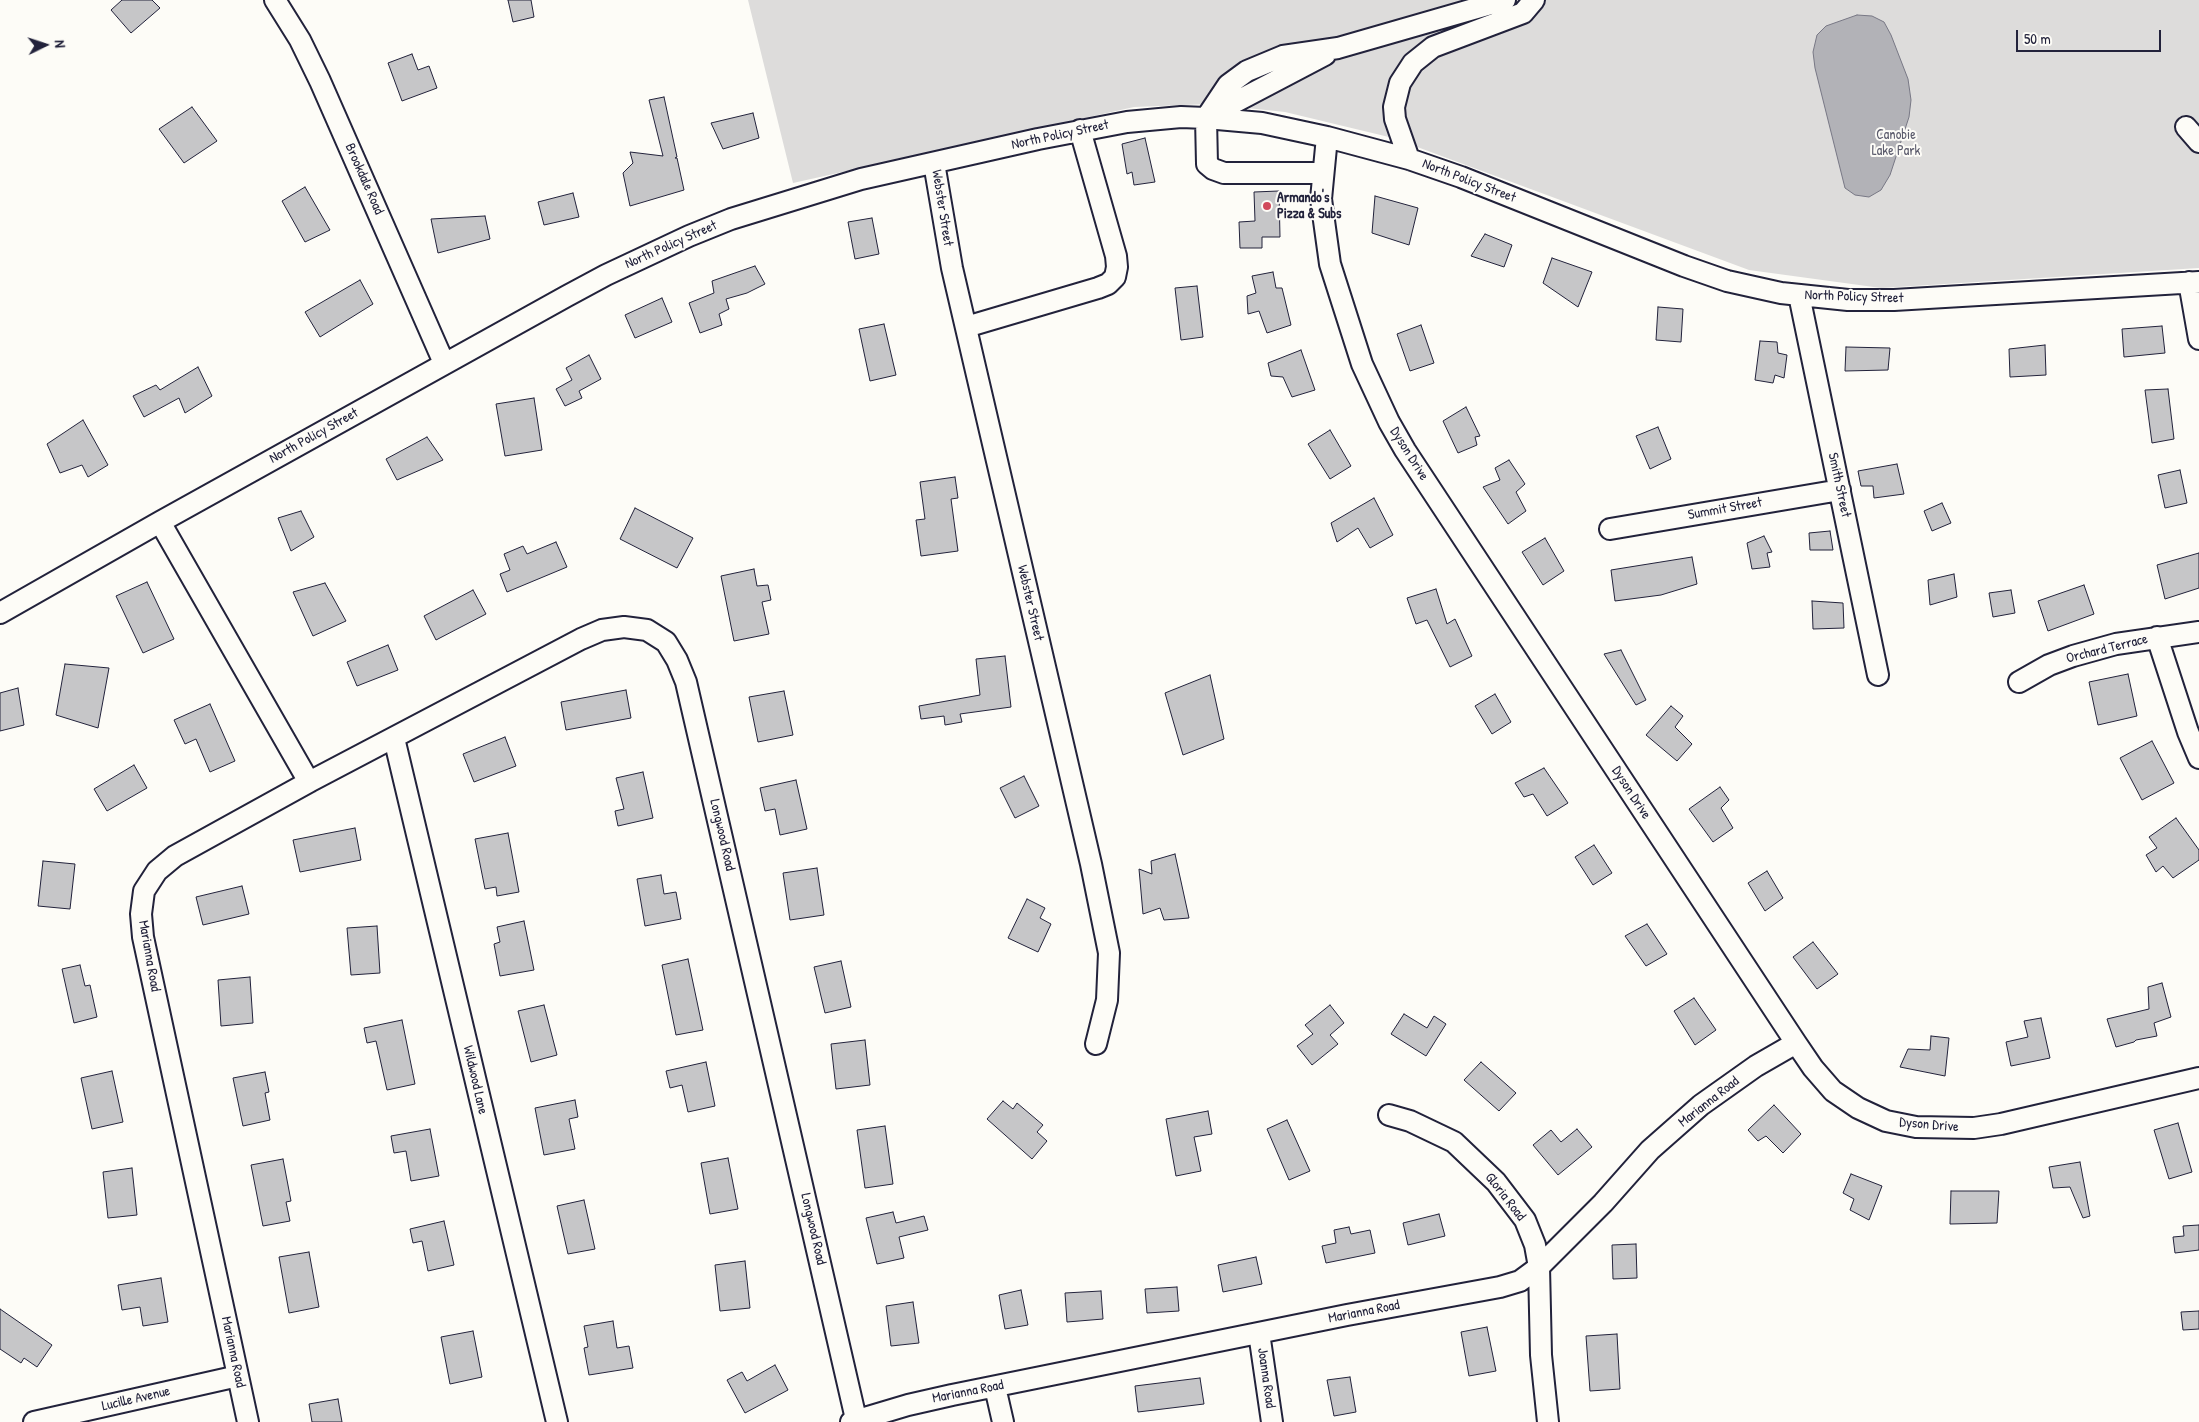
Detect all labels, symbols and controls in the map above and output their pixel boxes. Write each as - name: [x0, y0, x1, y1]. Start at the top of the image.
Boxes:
- north arrow: [20, 20, 70, 70]
- scale bar: [2019, 20, 2164, 52]
- text: 50 m: [2024, 28, 2051, 49]
- text: N: [51, 40, 70, 48]
- street label: North Policy Street: [1010, 117, 1110, 153]
- park label: Canobie Lake Park: [1872, 127, 1920, 160]
- street label: Brookdale Road: [341, 141, 387, 217]
- street label: North Policy Street: [1420, 155, 1518, 207]
- street label: Webster Street: [928, 169, 956, 247]
- place label: Armando's Pizza & Subs: [1277, 190, 1341, 222]
- marker: Armando's Pizza & Subs: [1261, 200, 1273, 212]
- street label: North Policy Street: [622, 217, 720, 273]
- street label: North Policy Street: [1804, 287, 1904, 307]
- street label: North Policy Street: [267, 405, 361, 467]
- street label: Dyson Drive: [1386, 424, 1432, 484]
- street label: Smith Street: [1824, 451, 1854, 519]
- street label: Summit Street: [1687, 494, 1763, 524]
- street label: Webster Street: [1013, 564, 1047, 642]
- street label: Orchard Terrace: [2064, 631, 2150, 667]
- street label: Dyson Drive: [1608, 763, 1654, 823]
- street label: Longwood Road: [706, 798, 738, 872]
- street label: Marianna Road: [134, 919, 164, 993]
- street label: Wildwood Lane: [459, 1044, 491, 1116]
- street label: Marianna Road: [1675, 1073, 1743, 1131]
- street label: Dyson Drive: [1899, 1114, 1959, 1136]
- street label: Gloria Road: [1481, 1170, 1529, 1224]
- street label: Longwood Road: [797, 1192, 829, 1266]
- street label: Marianna Road: [1327, 1297, 1401, 1327]
- street label: Marianna Road: [217, 1315, 249, 1389]
- street label: Joanna Road: [1253, 1347, 1279, 1409]
- street label: Marianna Road: [931, 1377, 1005, 1407]
- street label: Lucille Avenue: [100, 1383, 172, 1415]

